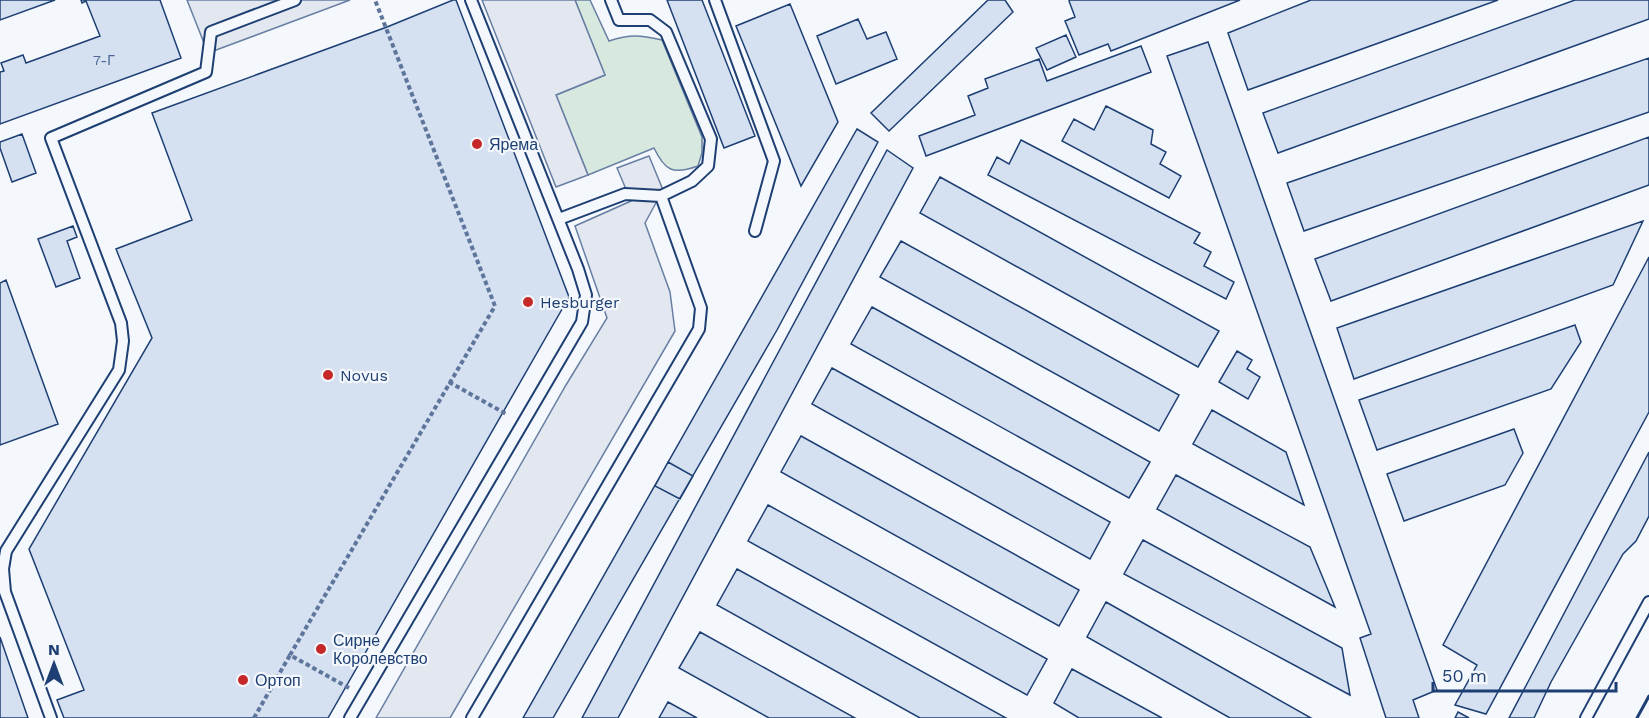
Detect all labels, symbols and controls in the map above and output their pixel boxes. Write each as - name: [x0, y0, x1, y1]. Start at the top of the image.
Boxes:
- house number: 7-Г: [93, 52, 115, 68]
- place label: Ярема: [489, 135, 538, 154]
- marker: Ярема: [470, 137, 484, 151]
- place label: Hesburger: [540, 293, 620, 312]
- marker: Hesburger: [521, 295, 535, 309]
- place label: Novus: [340, 366, 388, 385]
- marker: Novus: [321, 368, 335, 382]
- place label: Сирне Королевство: [333, 631, 428, 668]
- north arrow: [24, 634, 84, 694]
- text: N: [48, 640, 60, 659]
- marker: Сирне Королевство: [314, 642, 328, 656]
- scale bar: [1433, 655, 1616, 693]
- text: 50 m: [1442, 665, 1487, 686]
- place label: Ортоп: [255, 671, 301, 690]
- marker: Ортоп: [236, 673, 250, 687]

